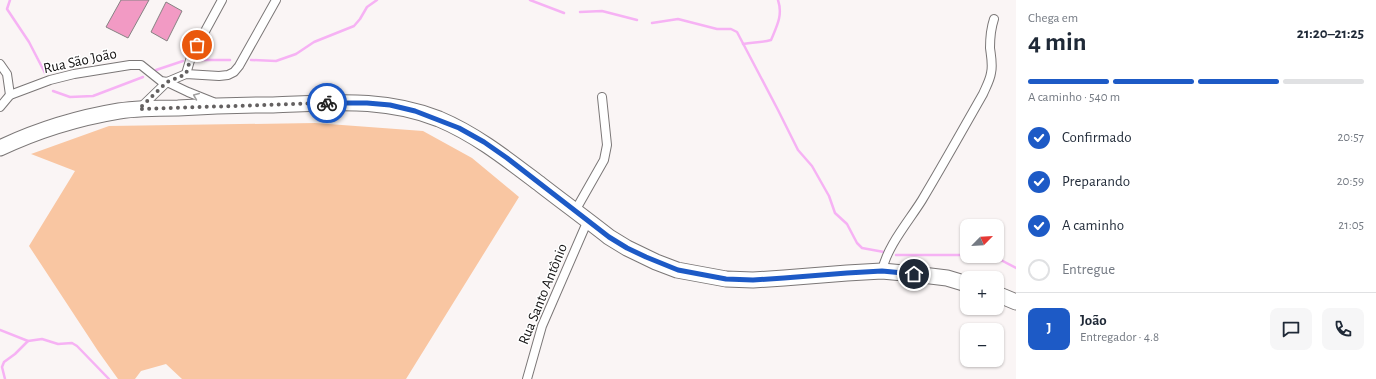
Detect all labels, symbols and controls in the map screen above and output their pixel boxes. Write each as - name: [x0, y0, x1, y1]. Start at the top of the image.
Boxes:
- text: Chega em: [1028, 12, 1078, 25]
- text: 21:20–21:25: [1297, 26, 1364, 41]
- pin: [180, 28, 214, 62]
- text: 4 min: [1028, 29, 1087, 55]
- icon: bag: [186, 34, 208, 56]
- street label: Rua São João: [42, 46, 118, 76]
- courier: [307, 83, 347, 123]
- text: A caminho · 540 m: [1028, 91, 1120, 104]
- one-way arrow: [192, 92, 199, 100]
- icon: bike: [316, 92, 338, 114]
- icon: check: [1028, 127, 1050, 149]
- text: Confirmado: [1062, 130, 1132, 145]
- text: 20:57: [1337, 131, 1364, 144]
- icon: check: [1028, 171, 1050, 193]
- text: Preparando: [1062, 174, 1130, 189]
- text: 20:59: [1337, 175, 1364, 188]
- icon: check: [1028, 215, 1050, 237]
- text: A caminho: [1062, 218, 1124, 233]
- north arrow: [960, 219, 1004, 263]
- map controls: [960, 219, 1004, 367]
- text: 21:05: [1338, 219, 1364, 232]
- street label: Rua Santo Antônio: [516, 241, 570, 347]
- pin: [897, 257, 931, 291]
- text: Entregue: [1062, 262, 1115, 277]
- icon: home: [903, 263, 925, 285]
- button: +: [960, 271, 1004, 315]
- button: chat: [1270, 308, 1312, 350]
- button: phone: [1322, 308, 1364, 350]
- text: João: [1080, 313, 1107, 328]
- text: J: [1046, 321, 1052, 336]
- button: −: [960, 323, 1004, 367]
- text: Entregador · 4.8: [1080, 331, 1159, 344]

